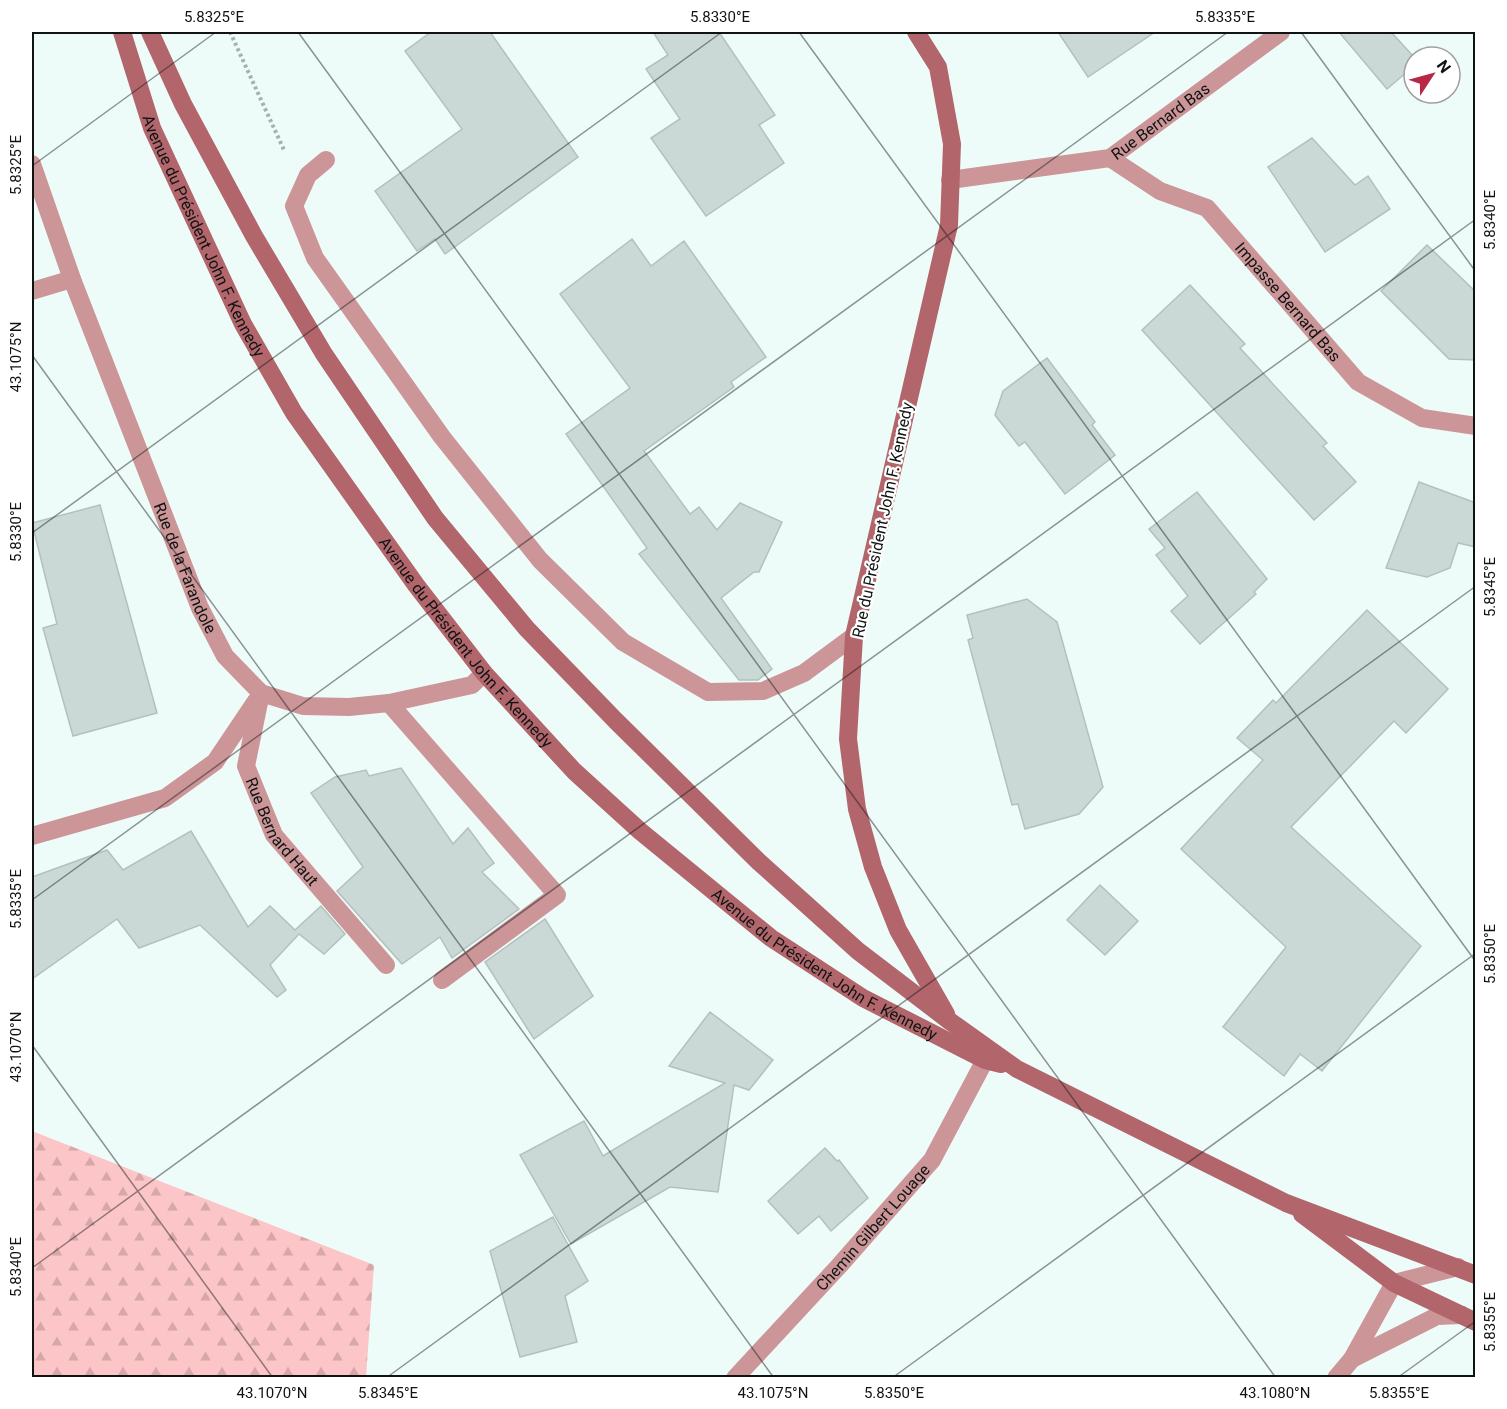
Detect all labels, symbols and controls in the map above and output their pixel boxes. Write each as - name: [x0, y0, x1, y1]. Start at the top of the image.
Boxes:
- text: 5.8325°E: [184, 8, 245, 26]
- text: 5.8330°E: [690, 8, 751, 26]
- text: 5.8335°E: [1195, 8, 1256, 26]
- north arrow: [1402, 45, 1462, 105]
- text: N: [1433, 56, 1455, 77]
- street label: Rue Bernard Bas: [1108, 79, 1214, 164]
- street label: Avenue du Président John F. Kennedy: [138, 113, 269, 361]
- text: 5.8325°E: [7, 134, 25, 195]
- text: 5.8340°E: [1481, 189, 1499, 250]
- street label: Impasse Bernard Bas: [1231, 239, 1345, 366]
- text: 43.1075°N: [7, 322, 25, 392]
- street label: Rue du Président John F. Kennedy: [848, 400, 917, 640]
- street label: Rue de la Farandole: [150, 500, 220, 637]
- text: 5.8330°E: [7, 501, 25, 562]
- street label: Avenue du Président John F. Kennedy: [375, 533, 557, 752]
- text: 5.8345°E: [1481, 556, 1499, 617]
- street label: Rue Bernard Haut: [242, 775, 322, 890]
- text: 5.8335°E: [7, 868, 25, 929]
- street label: Avenue du Président John F. Kennedy: [708, 885, 941, 1044]
- text: 5.8350°E: [1481, 923, 1499, 984]
- text: 43.1070°N: [7, 1012, 25, 1082]
- street label: Chemin Gilbert Louage: [812, 1161, 934, 1295]
- text: 5.8340°E: [7, 1236, 25, 1297]
- text: 5.8355°E: [1481, 1291, 1499, 1352]
- text: 43.1070°N: [237, 1384, 307, 1402]
- text: 5.8345°E: [358, 1384, 419, 1402]
- text: 43.1075°N: [738, 1384, 808, 1402]
- text: 5.8350°E: [864, 1384, 925, 1402]
- text: 43.1080°N: [1240, 1384, 1310, 1402]
- text: 5.8355°E: [1369, 1384, 1430, 1402]

